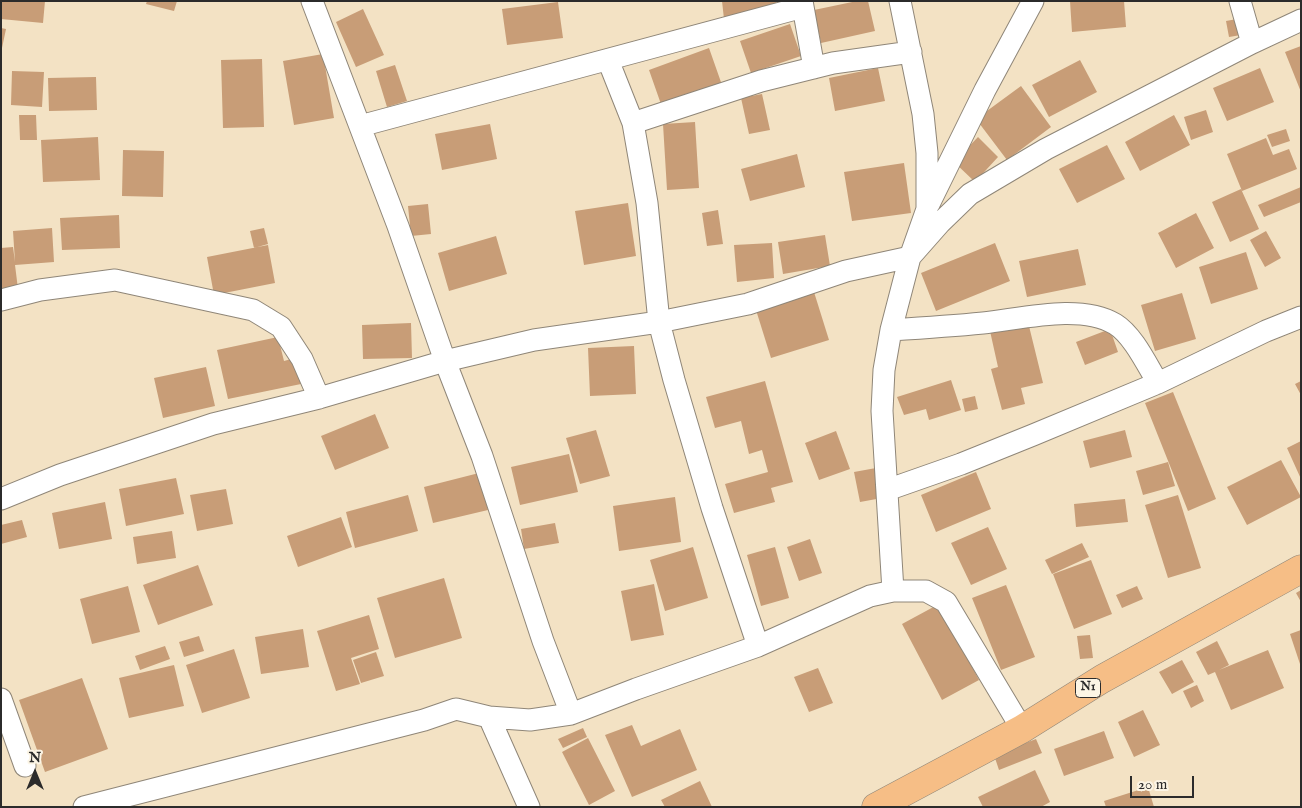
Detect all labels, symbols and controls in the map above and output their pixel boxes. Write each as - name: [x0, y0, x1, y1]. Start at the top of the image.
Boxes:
- road number: N1: [1076, 678, 1100, 698]
- north arrow: [10, 748, 60, 798]
- text: N: [29, 749, 41, 767]
- scale bar: [1132, 766, 1196, 798]
- text: 20 m: [1138, 775, 1167, 794]

